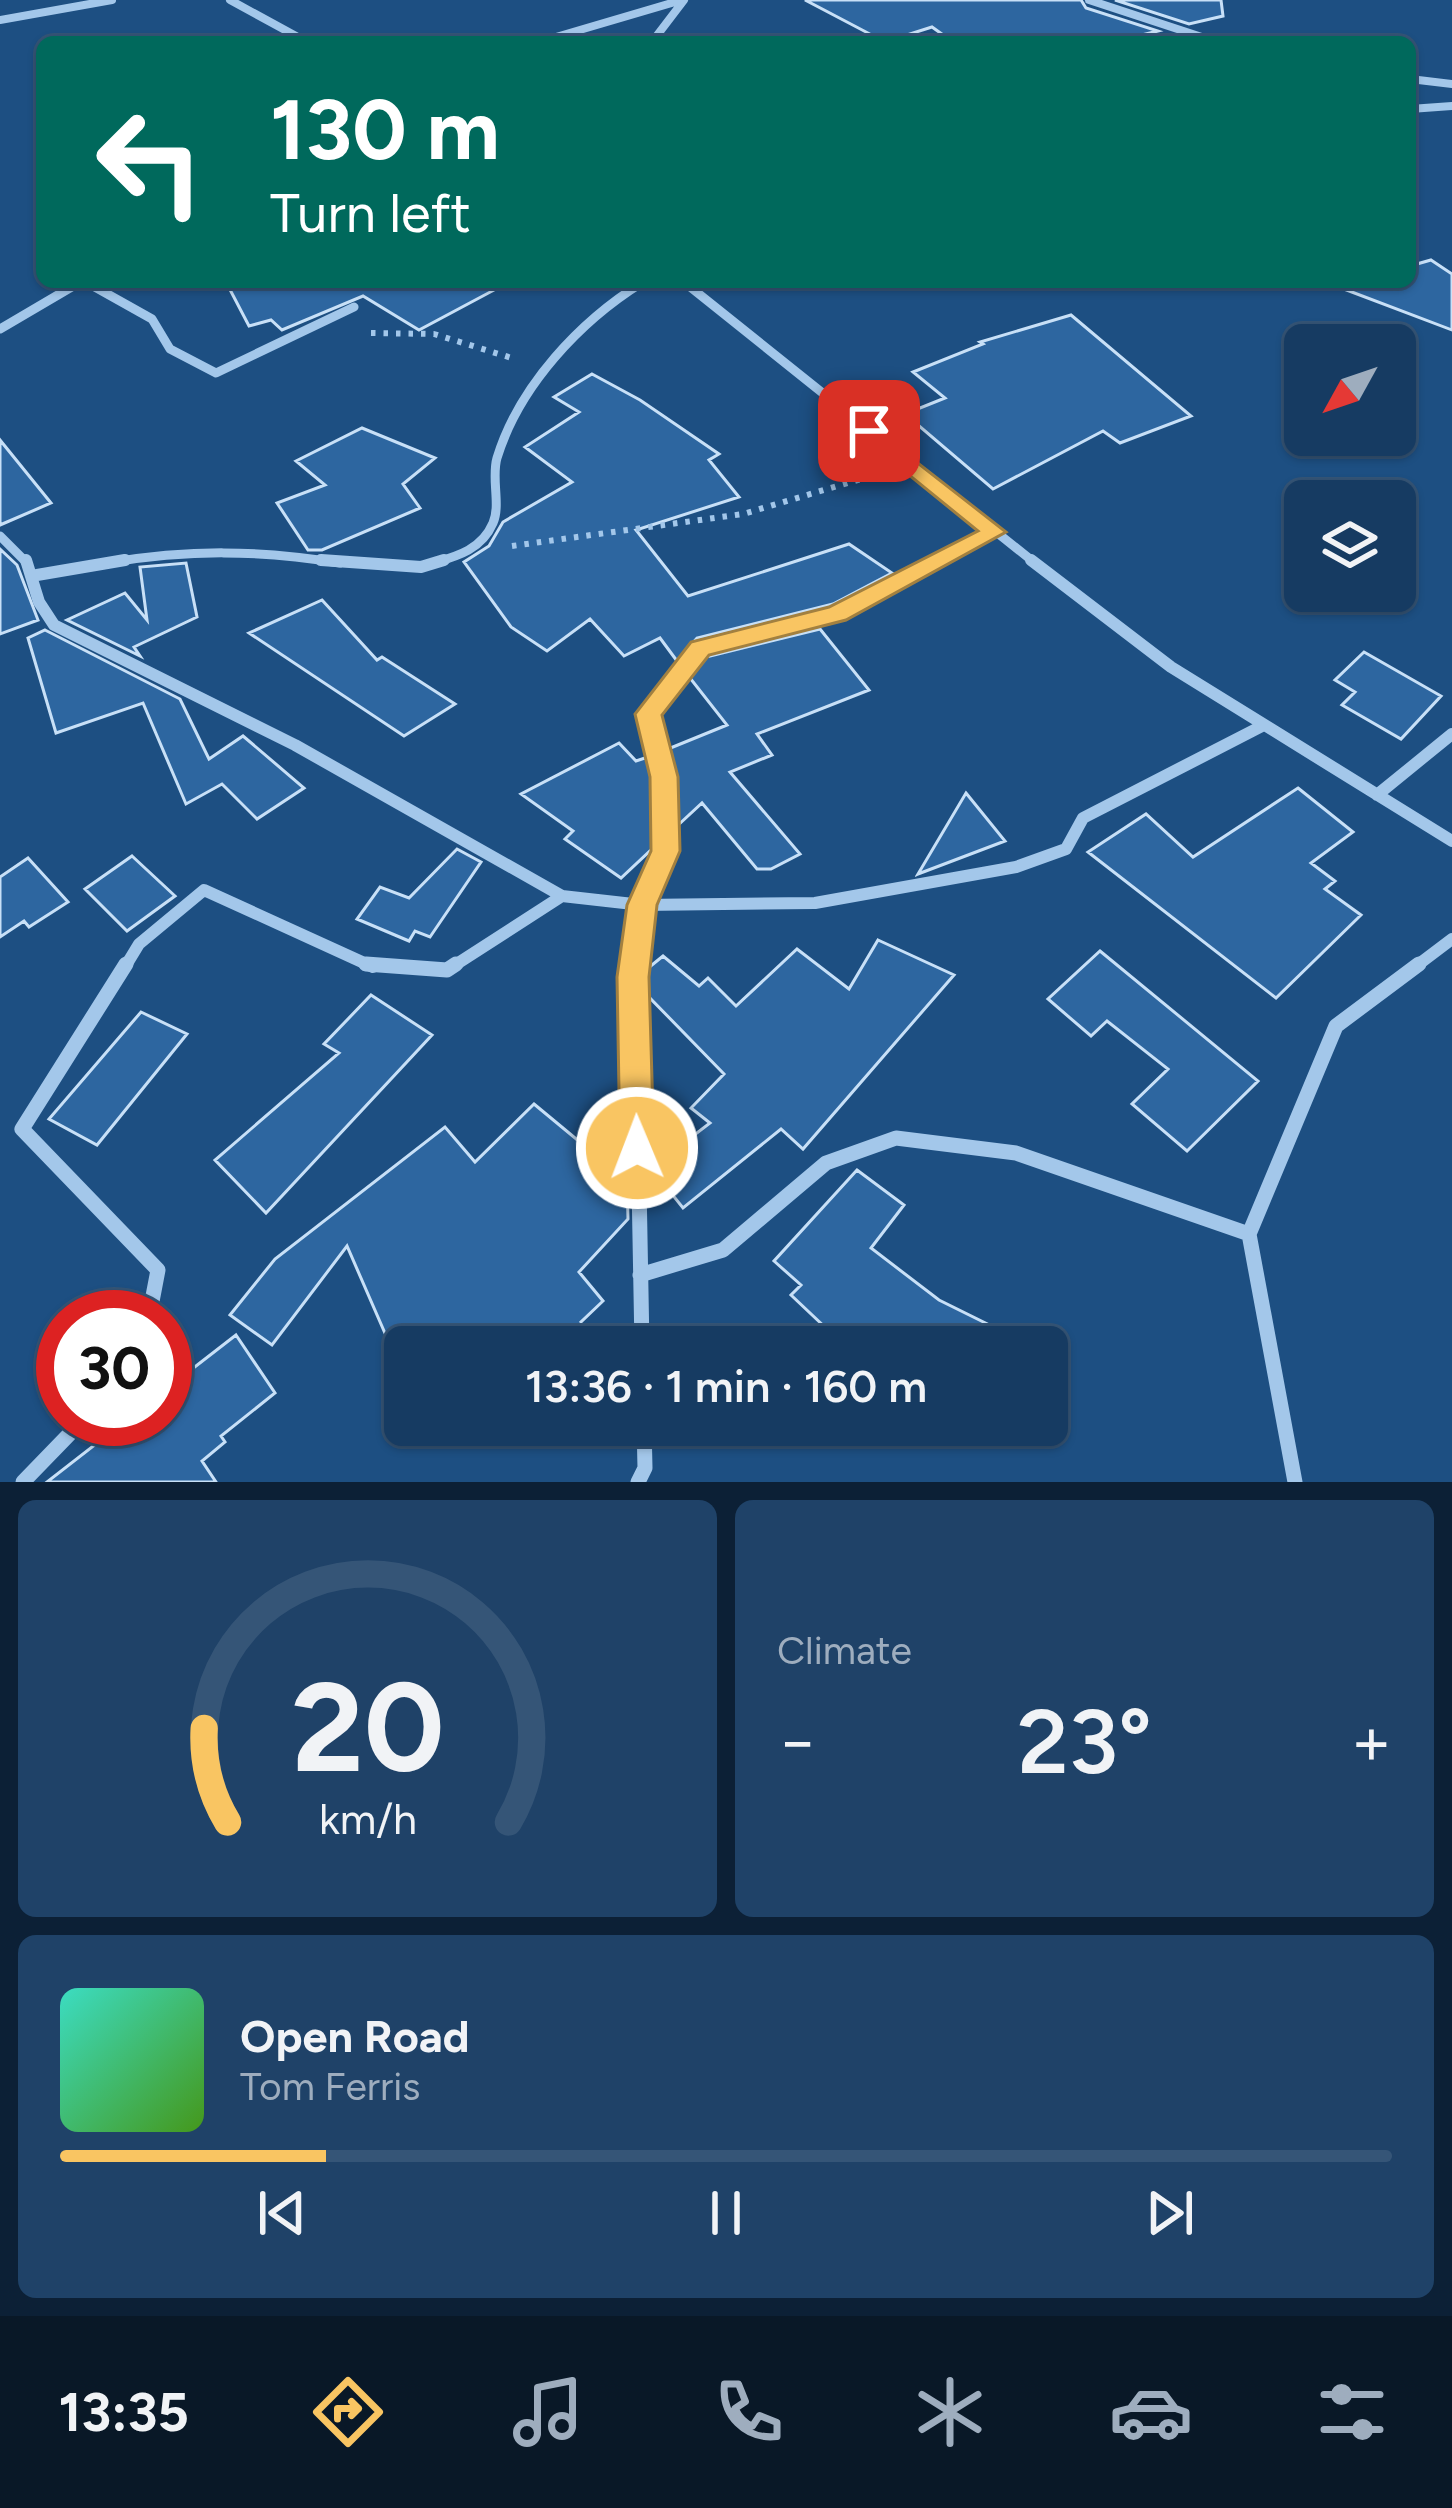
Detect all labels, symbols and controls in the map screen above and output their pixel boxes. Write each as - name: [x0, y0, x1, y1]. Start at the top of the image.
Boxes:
- text: 130 m: [270, 79, 500, 180]
- icon: left: [72, 84, 228, 240]
- text: Turn left: [270, 181, 471, 246]
- north arrow: [1284, 324, 1416, 456]
- map controls: [1284, 324, 1416, 612]
- pin: [818, 380, 920, 482]
- icon: arrive: [836, 398, 902, 464]
- button: layers: [1284, 480, 1416, 612]
- position arrow: [574, 1085, 700, 1211]
- speed limit sign: 30: [36, 1290, 192, 1446]
- text: 13:36 · 1 min · 160 m: [525, 1359, 927, 1413]
- text: Climate: [777, 1627, 912, 1674]
- text: 20: [291, 1652, 444, 1802]
- text: 23°: [1017, 1687, 1152, 1796]
- text: −: [777, 1701, 818, 1781]
- text: +: [1351, 1701, 1392, 1781]
- text: km/h: [319, 1792, 416, 1844]
- text: Open Road: [240, 2009, 470, 2063]
- text: Tom Ferris: [240, 2063, 420, 2110]
- icon: previous: [249, 2180, 315, 2246]
- icon: pause: [693, 2180, 759, 2246]
- icon: next: [1137, 2180, 1203, 2246]
- icon: directions: [306, 2370, 390, 2454]
- icon: music: [506, 2370, 590, 2454]
- icon: phone: [707, 2370, 791, 2454]
- icon: climate: [908, 2370, 992, 2454]
- icon: car: [1109, 2370, 1193, 2454]
- icon: filters: [1310, 2370, 1394, 2454]
- text: 13:35: [58, 2380, 189, 2445]

